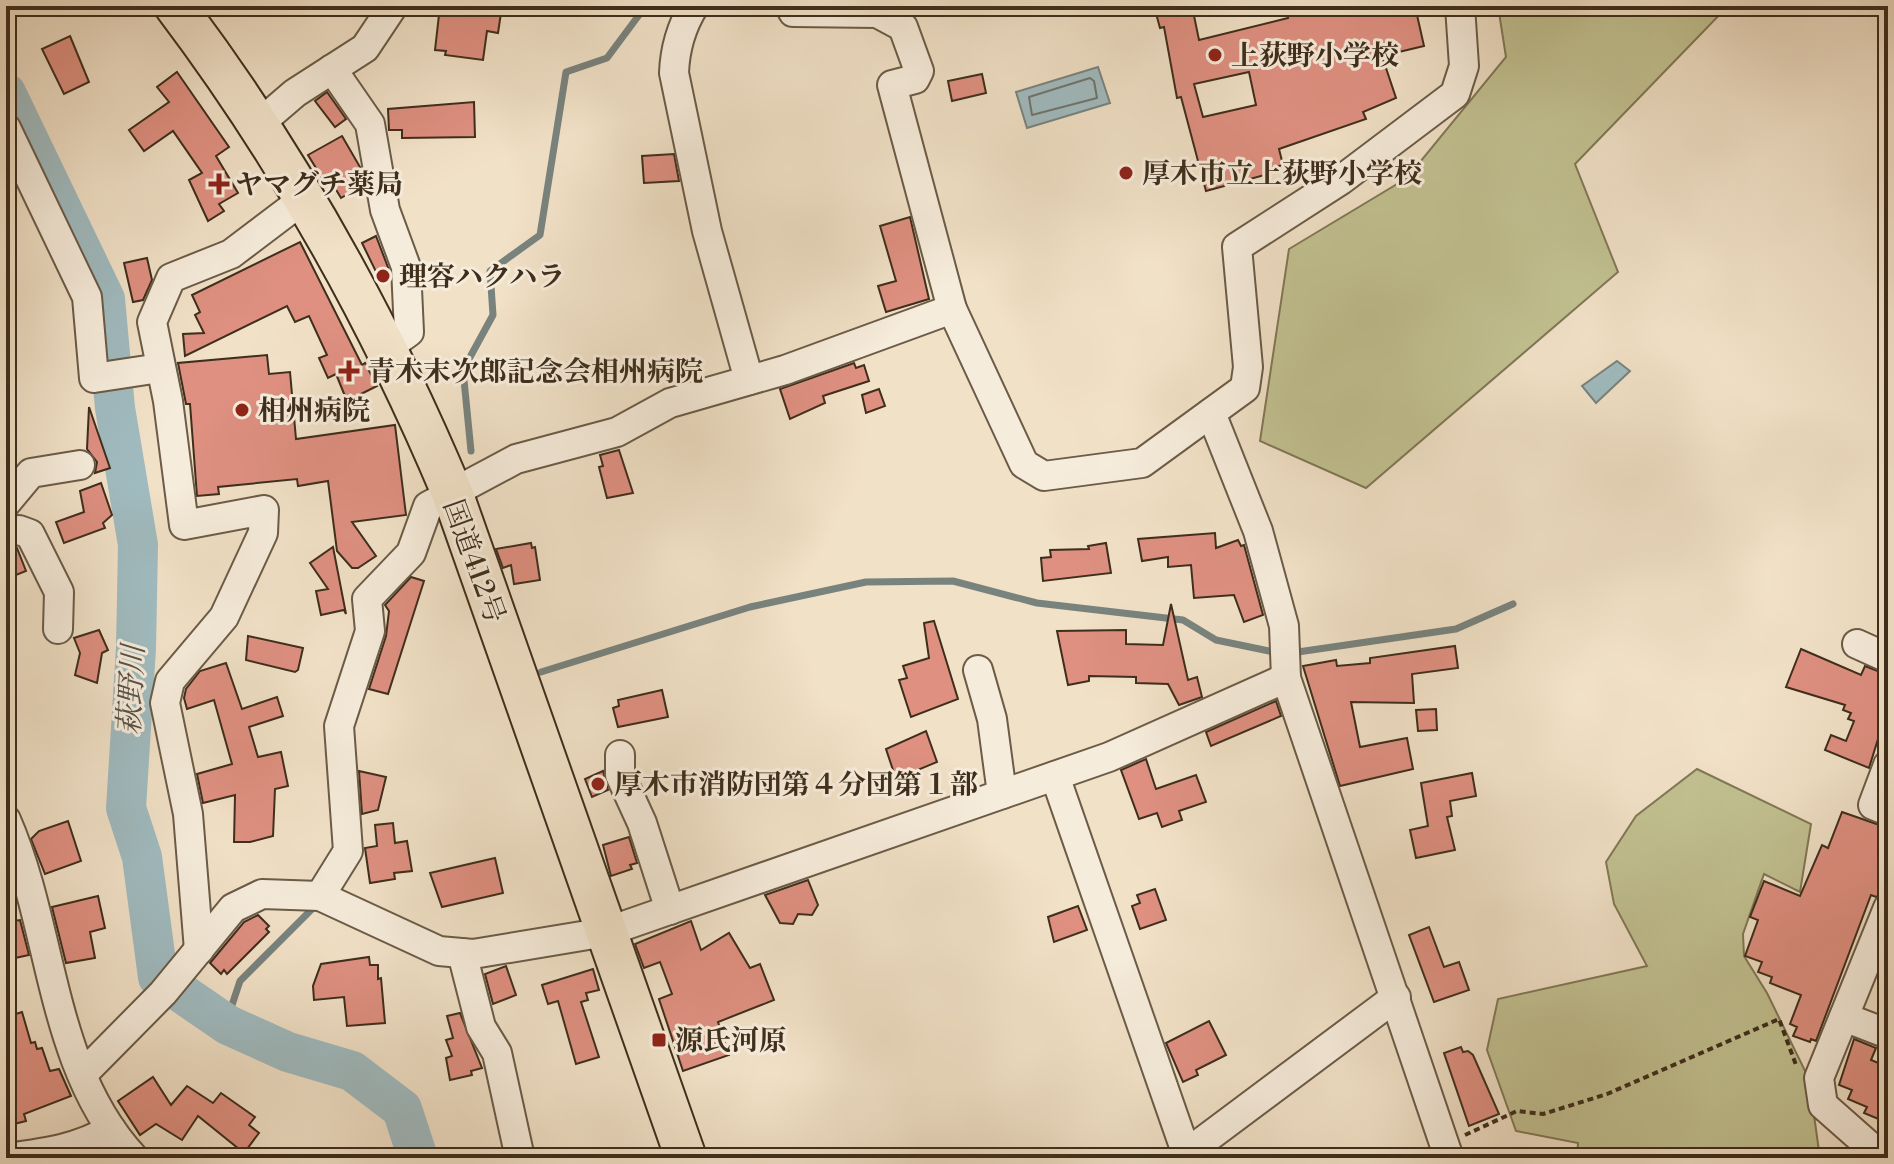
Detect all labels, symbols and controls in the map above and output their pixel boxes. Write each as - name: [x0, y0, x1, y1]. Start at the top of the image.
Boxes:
- place label: 上荻野小学校: [1231, 39, 1399, 74]
- marker: 上荻野小学校: [1206, 46, 1224, 64]
- place label: 厚木市立上荻野小学校: [1142, 157, 1422, 192]
- marker: 厚木市立上荻野小学校: [1117, 164, 1135, 182]
- place label: ヤマグチ薬局: [235, 168, 403, 203]
- marker: ヤマグチ薬局: [210, 175, 228, 193]
- place label: 理容ハクハラ: [399, 260, 565, 295]
- marker: 理容ハクハラ: [374, 267, 392, 285]
- place label: 青木末次郎記念会相州病院: [367, 355, 703, 390]
- marker: 青木末次郎記念会相州病院: [338, 360, 360, 382]
- place label: 相州病院: [258, 394, 370, 429]
- marker: 相州病院: [233, 401, 251, 419]
- street label: 国道412号: [435, 495, 512, 628]
- water label: 萩野川: [111, 641, 153, 736]
- place label: 厚木市消防団第４分団第１部: [614, 768, 978, 803]
- marker: 厚木市消防団第４分団第１部: [589, 775, 607, 793]
- place label: 源氏河原: [675, 1024, 787, 1059]
- marker: 源氏河原: [650, 1031, 668, 1049]

